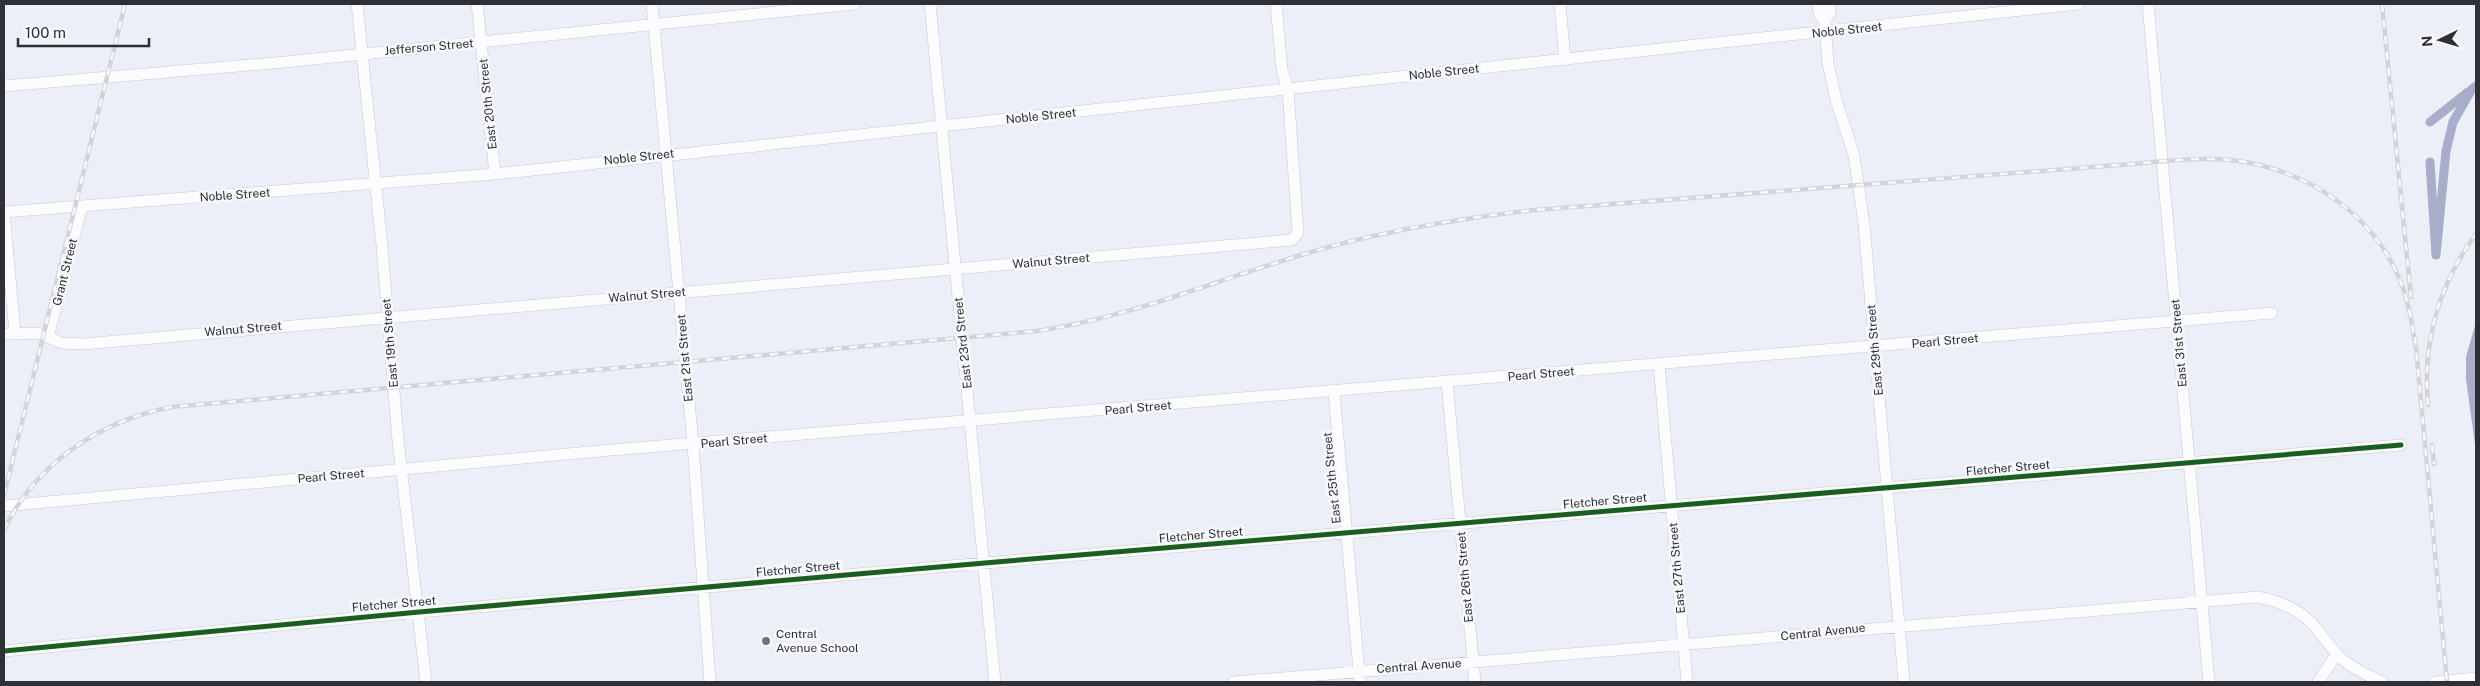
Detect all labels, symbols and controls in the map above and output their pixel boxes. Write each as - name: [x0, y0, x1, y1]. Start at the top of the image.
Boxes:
- scale bar: [18, 15, 149, 47]
- north arrow: [2415, 15, 2465, 65]
- street label: Noble Street: [1811, 19, 1883, 41]
- text: 100 m: [25, 24, 66, 41]
- text: N: [2419, 35, 2435, 47]
- street label: Jefferson Street: [384, 36, 475, 58]
- street label: East 20th Street: [476, 57, 500, 150]
- street label: Noble Street: [1408, 61, 1480, 83]
- street label: Noble Street: [1005, 105, 1077, 127]
- street label: Noble Street: [603, 146, 675, 168]
- street label: Noble Street: [199, 186, 271, 204]
- street label: Grant Street: [50, 236, 80, 307]
- street label: Walnut Street: [1012, 251, 1091, 271]
- street label: Walnut Street: [608, 285, 687, 305]
- street label: East 23rd Street: [951, 296, 975, 389]
- street label: East 19th Street: [379, 298, 401, 388]
- street label: East 31st Street: [2168, 298, 2190, 388]
- street label: East 29th Street: [1864, 303, 1886, 396]
- street label: East 21st Street: [674, 313, 696, 402]
- street label: Walnut Street: [204, 319, 283, 339]
- street label: Pearl Street: [1911, 331, 1979, 351]
- street label: Pearl Street: [1507, 364, 1575, 384]
- street label: Pearl Street: [1104, 398, 1172, 418]
- street label: Pearl Street: [700, 431, 768, 451]
- street label: East 25th Street: [1320, 431, 1344, 524]
- street label: Fletcher Street: [1965, 457, 2051, 479]
- street label: Pearl Street: [297, 466, 365, 486]
- street label: Fletcher Street: [1562, 490, 1648, 512]
- street label: East 27th Street: [1666, 522, 1688, 614]
- street label: Fletcher Street: [1158, 524, 1244, 546]
- street label: East 26th Street: [1454, 530, 1476, 623]
- street label: Fletcher Street: [755, 558, 841, 580]
- street label: Fletcher Street: [351, 593, 437, 615]
- street label: Central Avenue: [1780, 621, 1866, 643]
- place label: Central Avenue School: [776, 627, 859, 655]
- marker: Central Avenue School: [760, 635, 772, 647]
- street label: Central Avenue: [1376, 656, 1462, 676]

